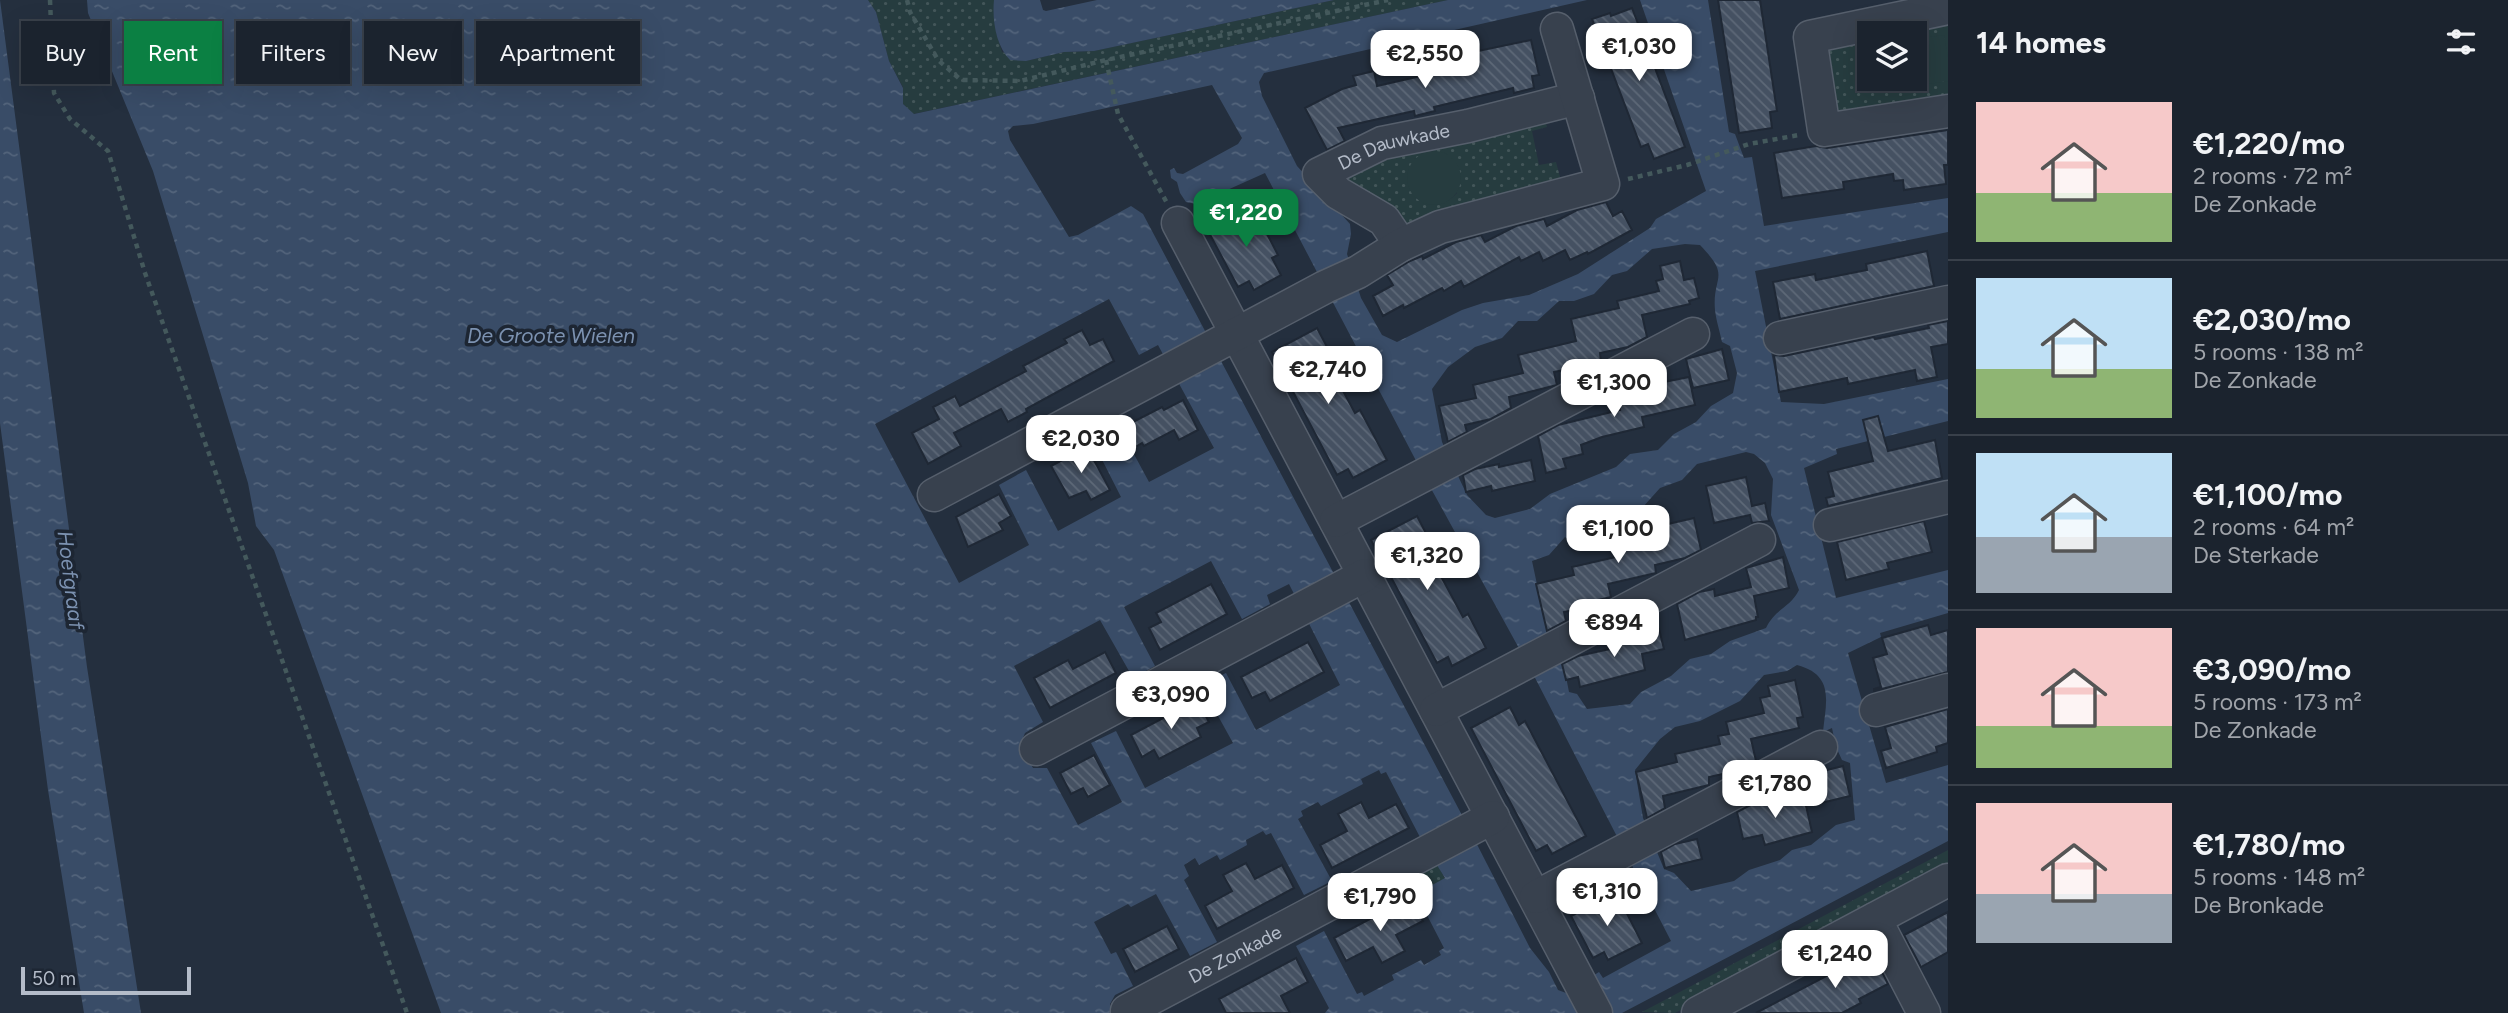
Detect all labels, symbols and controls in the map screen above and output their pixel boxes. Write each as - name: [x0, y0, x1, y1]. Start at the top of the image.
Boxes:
- chip: Buy: [21, 21, 110, 84]
- chip: Rent: [124, 21, 222, 84]
- chip: Filters: [236, 21, 350, 84]
- chip: New: [364, 21, 462, 84]
- chip: Apartment: [476, 21, 640, 84]
- map controls: [1857, 21, 1927, 91]
- button: layers: [1857, 21, 1927, 91]
- icon: filters: [2442, 23, 2480, 61]
- pin: €1,030: [1582, 24, 1696, 83]
- text: 14 homes: [1976, 24, 2106, 61]
- pin: €2,550: [1368, 31, 1482, 90]
- text: €1,030: [1602, 32, 1676, 60]
- text: €2,550: [1387, 39, 1463, 67]
- street label: De Dauwkade: [1334, 118, 1452, 175]
- text: €1,220/mo: [2193, 125, 2345, 162]
- icon: home: [2032, 130, 2116, 214]
- text: 2 rooms · 72 m²: [2193, 162, 2352, 190]
- pin: €1,220: [1189, 190, 1303, 249]
- text: De Zonkade: [2193, 190, 2317, 218]
- text: €1,220: [1209, 198, 1283, 226]
- text: €2,030/mo: [2193, 301, 2351, 338]
- icon: home: [2032, 306, 2116, 390]
- water label: De Groote Wielen: [467, 323, 635, 348]
- text: 5 rooms · 138 m²: [2193, 338, 2364, 366]
- pin: €2,740: [1271, 346, 1385, 406]
- text: €2,740: [1289, 355, 1367, 383]
- pin: €1,300: [1557, 360, 1671, 419]
- text: De Zonkade: [2193, 366, 2317, 394]
- text: €1,300: [1577, 368, 1651, 396]
- pin: €2,030: [1024, 416, 1138, 475]
- text: €2,030: [1042, 424, 1120, 452]
- text: €1,100/mo: [2193, 476, 2342, 513]
- icon: home: [2032, 481, 2116, 565]
- pin: €1,100: [1561, 505, 1675, 565]
- text: 2 rooms · 64 m²: [2193, 513, 2354, 541]
- text: €1,100: [1582, 514, 1654, 542]
- water label: Hoefgraaf: [53, 529, 90, 633]
- pin: €1,320: [1370, 532, 1484, 592]
- text: €1,320: [1391, 541, 1463, 569]
- text: De Sterkade: [2193, 541, 2319, 569]
- pin: €894: [1573, 600, 1655, 659]
- text: €894: [1585, 608, 1643, 636]
- text: €3,090/mo: [2193, 651, 2351, 688]
- icon: home: [2032, 656, 2116, 740]
- pin: €3,090: [1114, 672, 1228, 731]
- text: €3,090: [1132, 680, 1210, 708]
- text: 5 rooms · 173 m²: [2193, 688, 2362, 716]
- text: De Zonkade: [2193, 716, 2317, 744]
- pin: €1,780: [1718, 760, 1832, 820]
- text: €1,780: [1738, 769, 1812, 797]
- text: €1,780/mo: [2193, 826, 2345, 863]
- icon: home: [2032, 831, 2116, 915]
- text: 5 rooms · 148 m²: [2193, 863, 2365, 891]
- pin: €1,310: [1550, 869, 1664, 928]
- pin: €1,790: [1323, 874, 1437, 933]
- text: €1,310: [1573, 877, 1642, 905]
- text: €1,790: [1344, 882, 1416, 910]
- text: De Bronkade: [2193, 891, 2324, 919]
- street label: De Zonkade: [1184, 920, 1285, 988]
- pin: €1,240: [1778, 930, 1892, 990]
- text: €1,240: [1798, 939, 1872, 967]
- scale bar: [21, 964, 191, 996]
- text: 50 m: [32, 967, 76, 990]

